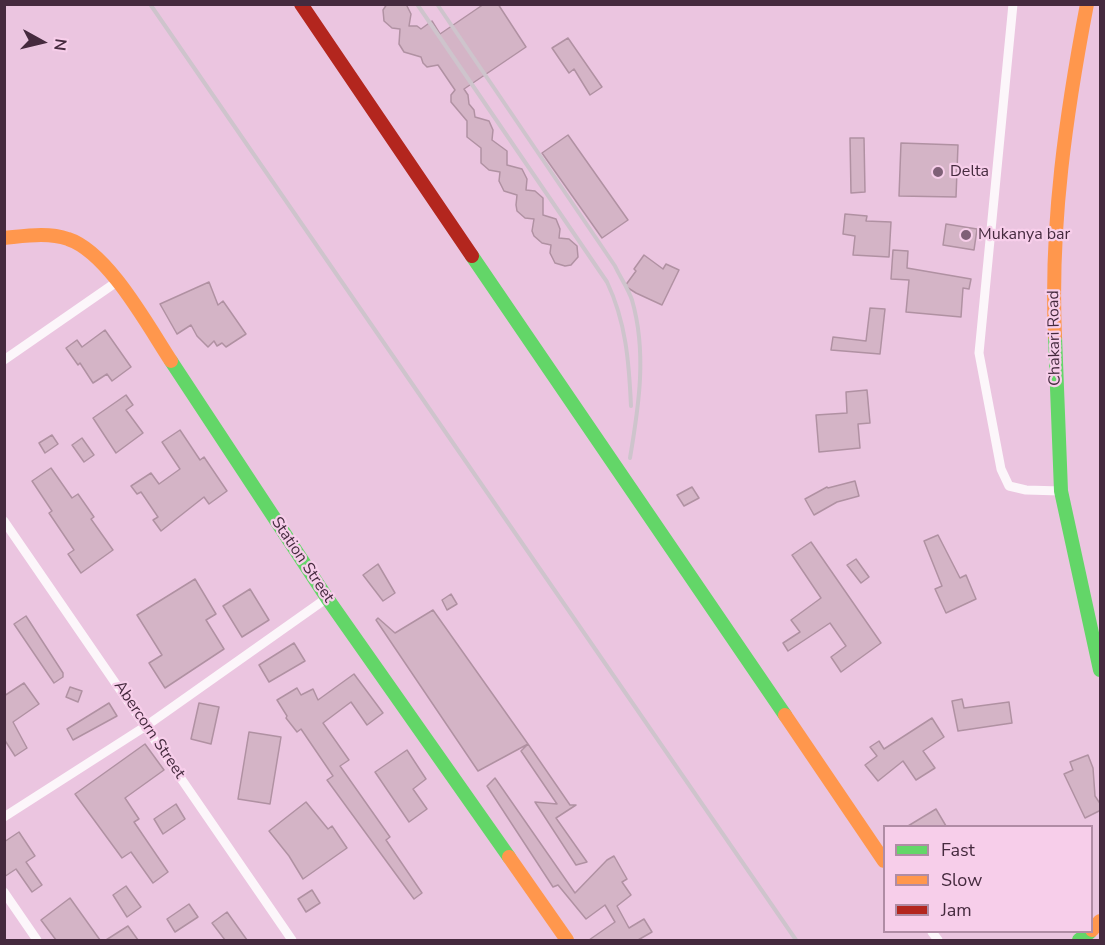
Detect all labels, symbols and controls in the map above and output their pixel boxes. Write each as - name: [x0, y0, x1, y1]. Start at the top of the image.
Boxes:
- north arrow: [12, 12, 72, 72]
- text: N: [48, 37, 72, 52]
- place label: Delta: [950, 162, 989, 182]
- marker: Delta: [931, 165, 945, 179]
- place label: Mukanya bar: [978, 225, 1070, 245]
- marker: Mukanya bar: [959, 228, 973, 242]
- street label: Chakari Road: [1045, 290, 1065, 386]
- street label: Station Street: [266, 514, 338, 606]
- street label: Abercorn Street: [109, 677, 189, 783]
- legend: [883, 825, 1093, 933]
- text: Fast: [941, 838, 975, 862]
- text: Slow: [941, 868, 982, 892]
- text: Jam: [941, 898, 972, 922]

